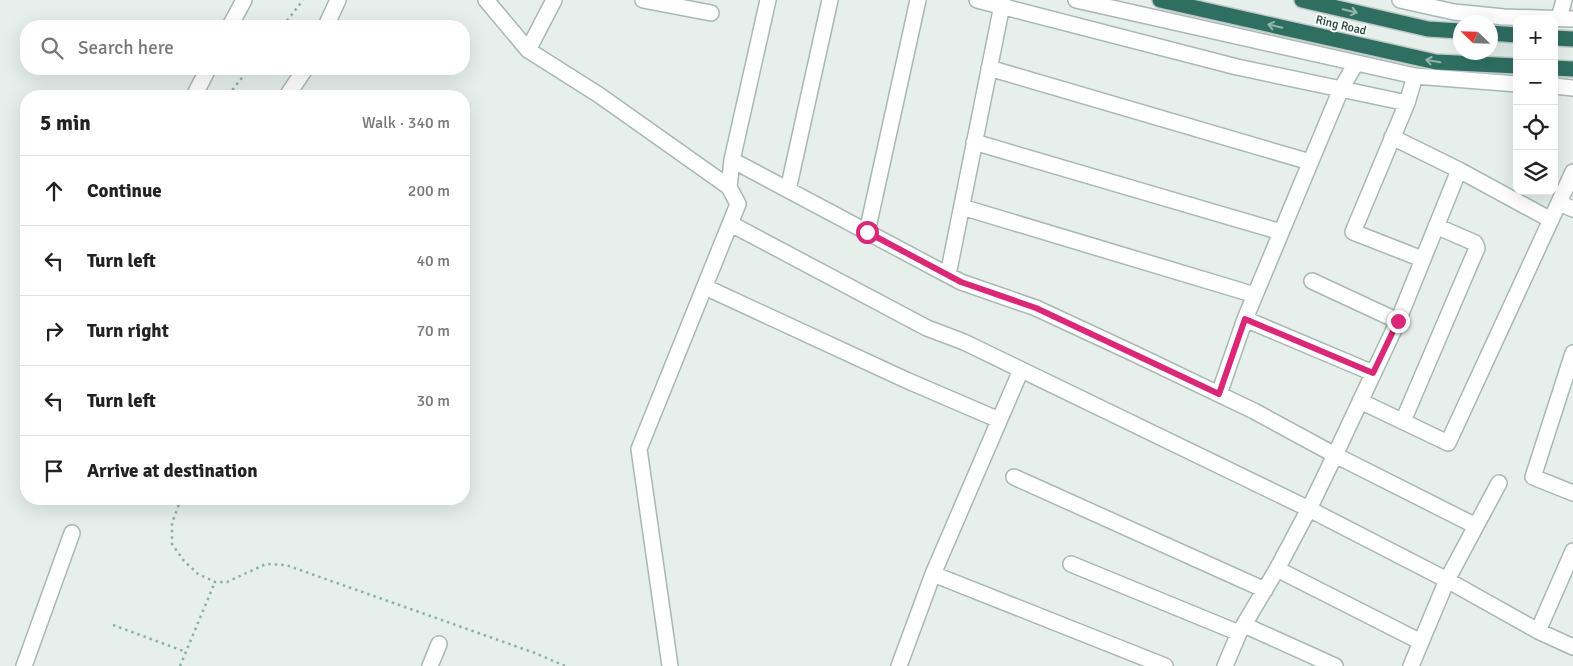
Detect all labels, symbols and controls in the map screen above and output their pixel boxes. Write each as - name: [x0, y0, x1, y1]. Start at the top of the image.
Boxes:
- one-way arrow: [1341, 7, 1357, 16]
- street label: Ring Road: [1314, 12, 1368, 39]
- north arrow: [1453, 15, 1498, 60]
- map controls: [1513, 15, 1558, 195]
- button: +: [1513, 15, 1558, 60]
- search box: [20, 20, 470, 75]
- one-way arrow: [1267, 21, 1283, 30]
- icon: search: [38, 34, 66, 62]
- text: Search here: [78, 36, 174, 60]
- one-way arrow: [1426, 56, 1442, 66]
- button: −: [1513, 60, 1558, 105]
- button: locate: [1513, 105, 1558, 150]
- text: 5 min: [40, 110, 91, 136]
- text: Walk · 340 m: [362, 113, 450, 133]
- button: layers: [1513, 150, 1558, 195]
- icon: ahead: [40, 177, 68, 205]
- text: Continue: [87, 179, 162, 203]
- text: 200 m: [408, 181, 450, 201]
- route start: [856, 221, 879, 244]
- icon: left: [40, 247, 68, 275]
- text: Turn left: [87, 249, 156, 273]
- text: 40 m: [416, 251, 450, 271]
- route end: [1387, 310, 1410, 333]
- icon: right: [40, 317, 68, 345]
- text: Turn right: [87, 319, 169, 343]
- text: 70 m: [416, 321, 450, 341]
- icon: left: [40, 387, 68, 415]
- text: Turn left: [87, 389, 156, 413]
- text: 30 m: [416, 391, 450, 411]
- icon: arrive: [40, 457, 68, 485]
- text: Arrive at destination: [87, 459, 258, 483]

